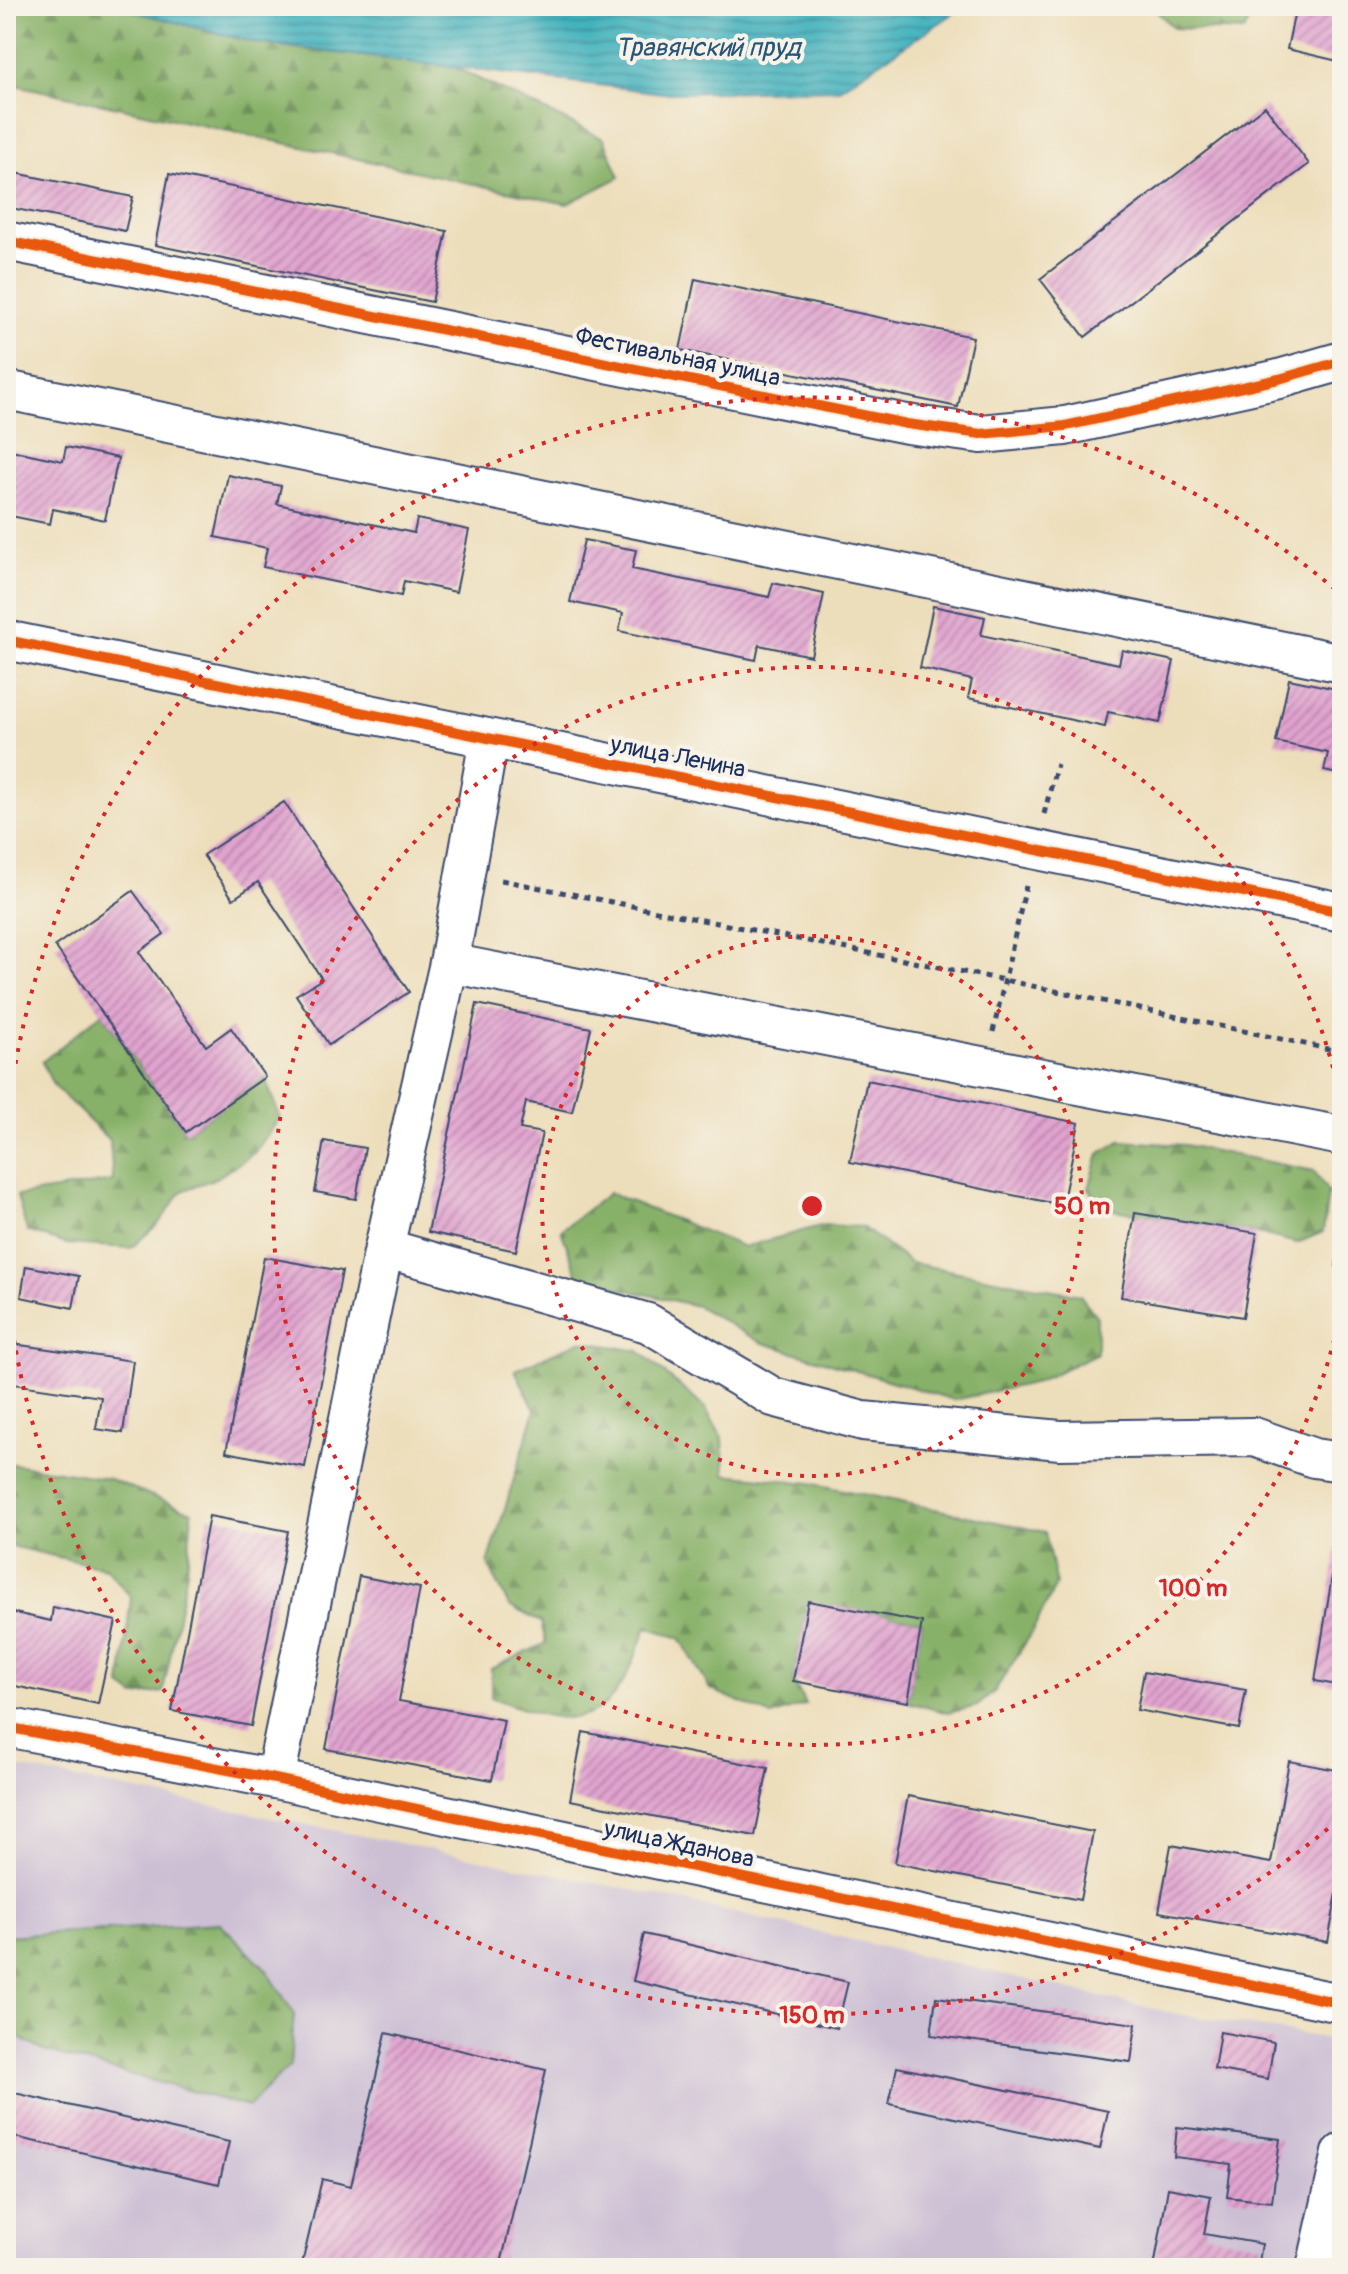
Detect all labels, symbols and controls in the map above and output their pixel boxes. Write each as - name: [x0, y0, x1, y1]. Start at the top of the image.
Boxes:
- water label: Травянский пруд: [615, 32, 803, 64]
- street label: Фестивальная улица: [573, 321, 783, 393]
- street label: улица Ленина: [607, 730, 748, 784]
- centre of rings: [798, 1192, 826, 1220]
- text: 50 m: [1054, 1192, 1110, 1221]
- text: 100 m: [1159, 1574, 1227, 1603]
- street label: улица Жданова: [600, 1814, 757, 1874]
- text: 150 m: [779, 2001, 845, 2030]

